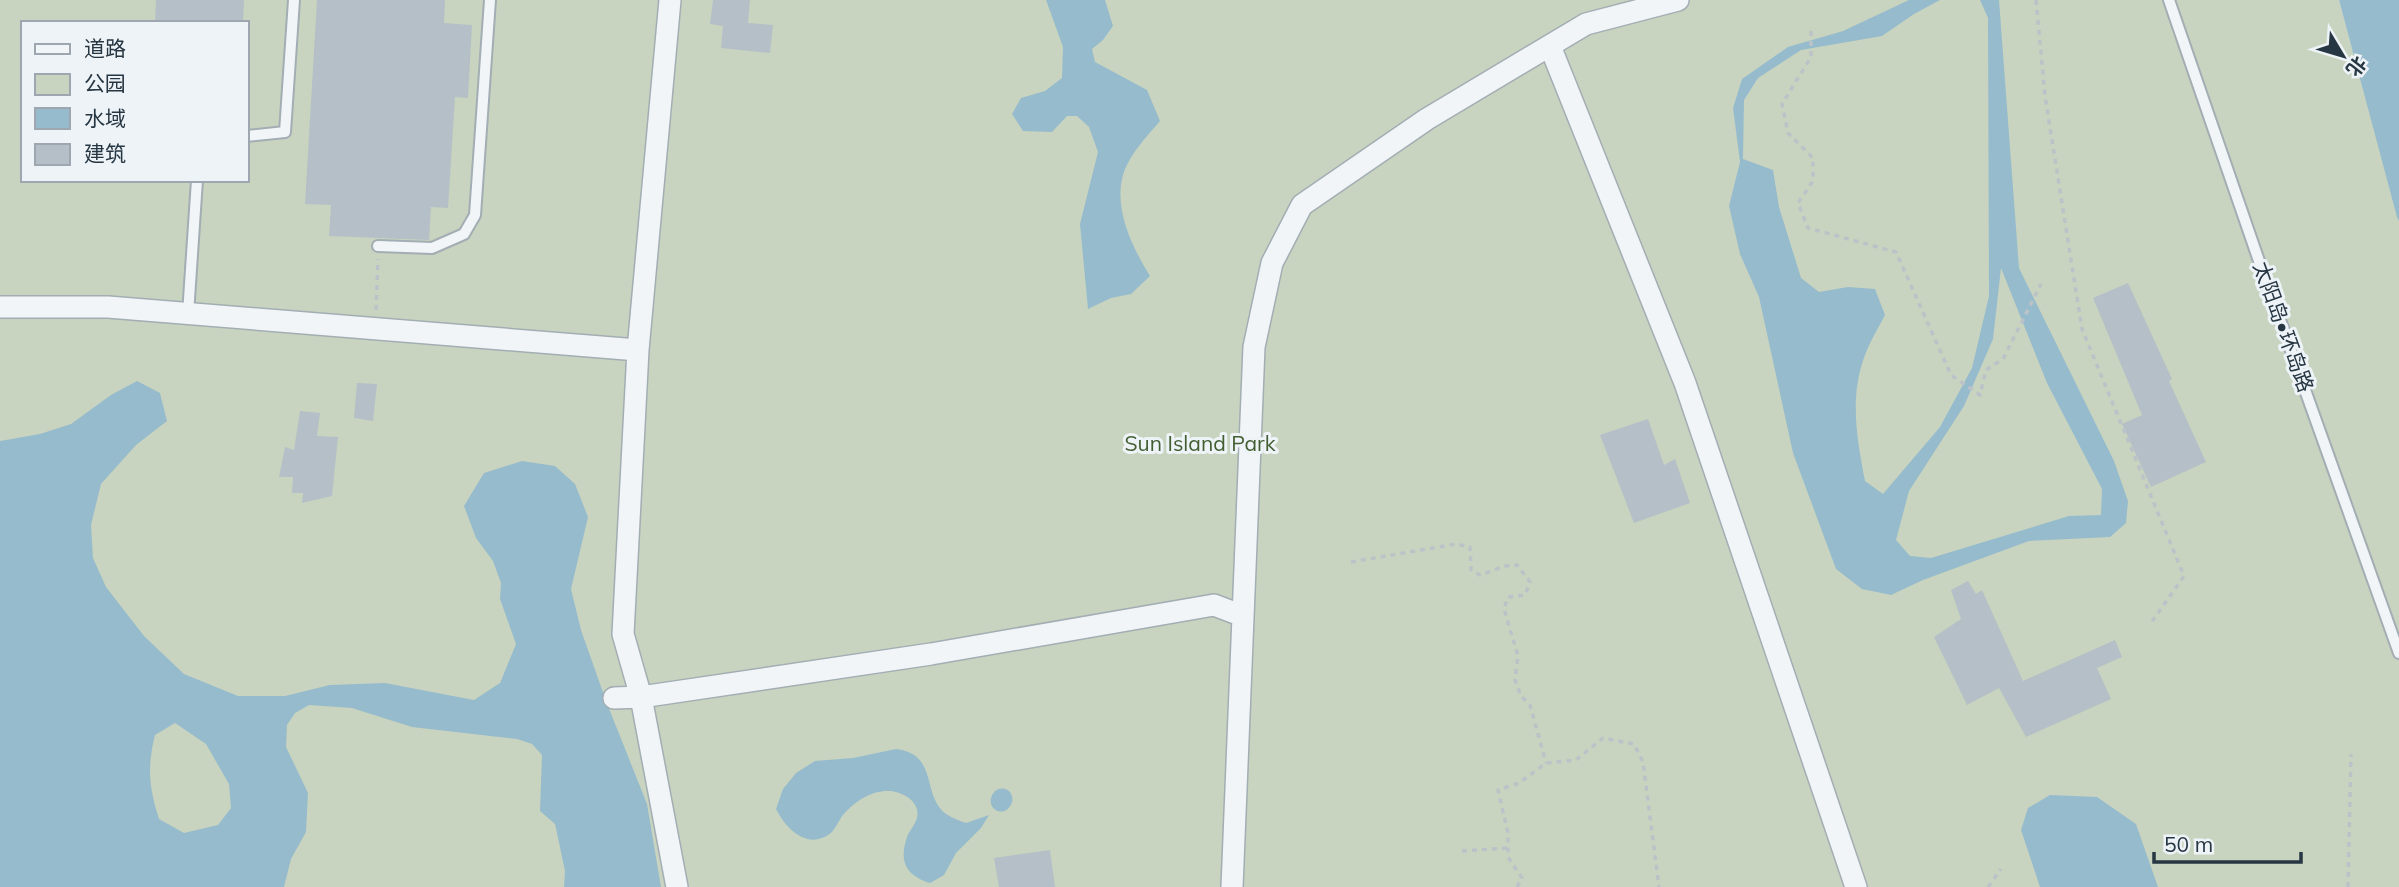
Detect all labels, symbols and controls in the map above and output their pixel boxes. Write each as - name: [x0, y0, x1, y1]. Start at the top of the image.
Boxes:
- legend: [21, 21, 248, 182]
- north arrow: [2308, 21, 2378, 91]
- text: 道路: [84, 35, 126, 61]
- text: 北: [2341, 52, 2372, 81]
- text: 公园: [84, 70, 126, 96]
- text: 水域: [84, 105, 126, 131]
- text: 建筑: [84, 140, 126, 166]
- street label: 太阳岛•环岛路: [2248, 258, 2320, 396]
- park label: Sun Island Park: [1124, 430, 1276, 456]
- scale bar: [2154, 820, 2301, 864]
- text: 50 m: [2164, 831, 2213, 857]

